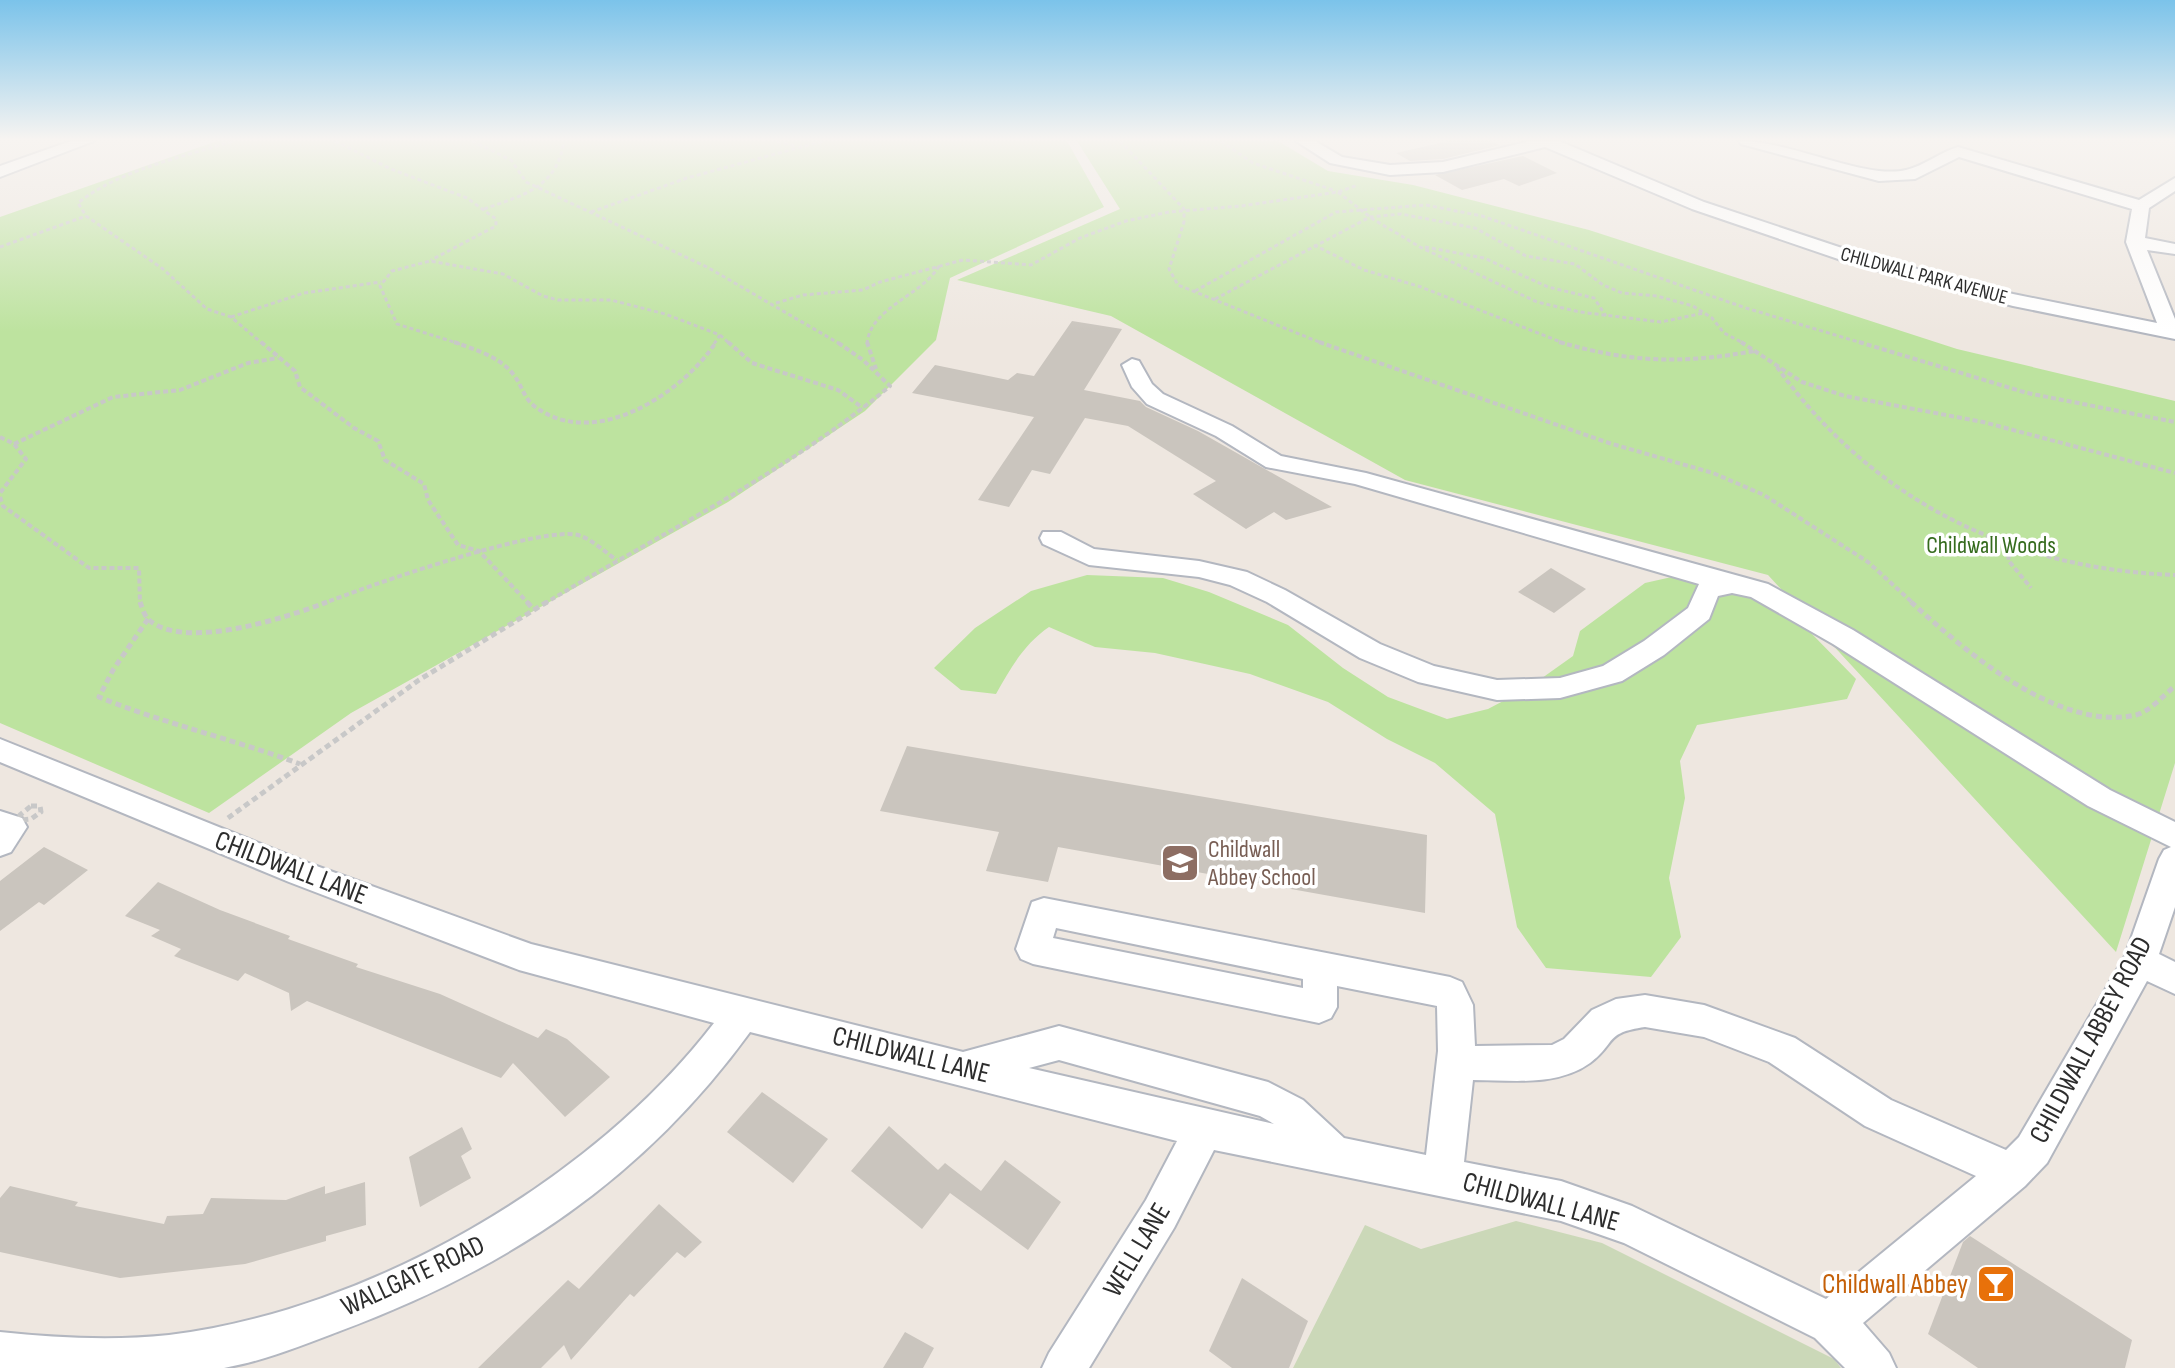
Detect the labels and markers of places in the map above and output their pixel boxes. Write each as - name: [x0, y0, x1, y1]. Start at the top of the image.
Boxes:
- place label: Childwall Abbey School: [1207, 835, 1316, 892]
- school or university icon: Childwall Abbey School: [1159, 842, 1201, 884]
- bar icon: Childwall Abbey: [1975, 1263, 2017, 1305]
- place label: Childwall Abbey: [1822, 1268, 1968, 1301]

